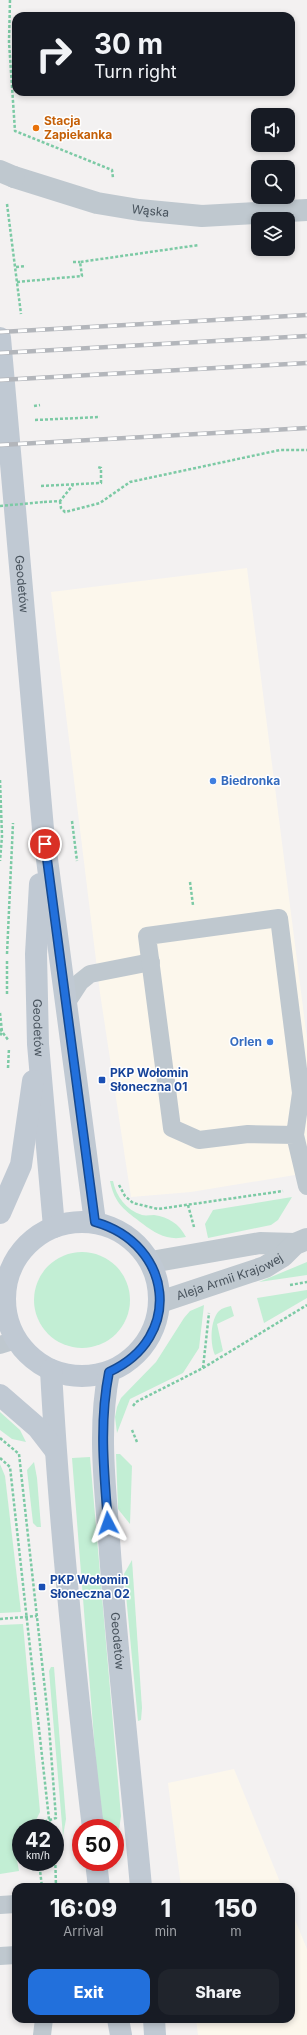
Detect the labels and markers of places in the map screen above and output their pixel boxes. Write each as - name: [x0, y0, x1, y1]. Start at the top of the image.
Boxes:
- place label: Stacja Zapiekanka: [44, 113, 112, 142]
- marker: Stacja Zapiekanka: [31, 123, 41, 133]
- place label: Biedronka: [221, 773, 280, 788]
- marker: Biedronka: [208, 776, 218, 786]
- pin: [28, 827, 62, 861]
- place label: Orlen: [230, 1034, 262, 1049]
- marker: Orlen: [265, 1037, 275, 1047]
- place label: PKP Wołomin Słoneczna 01: [110, 1065, 189, 1094]
- marker: PKP Wołomin Słoneczna 01: [97, 1075, 107, 1085]
- place label: PKP Wołomin Słoneczna 02: [50, 1572, 130, 1601]
- marker: PKP Wołomin Słoneczna 02: [37, 1582, 47, 1592]

